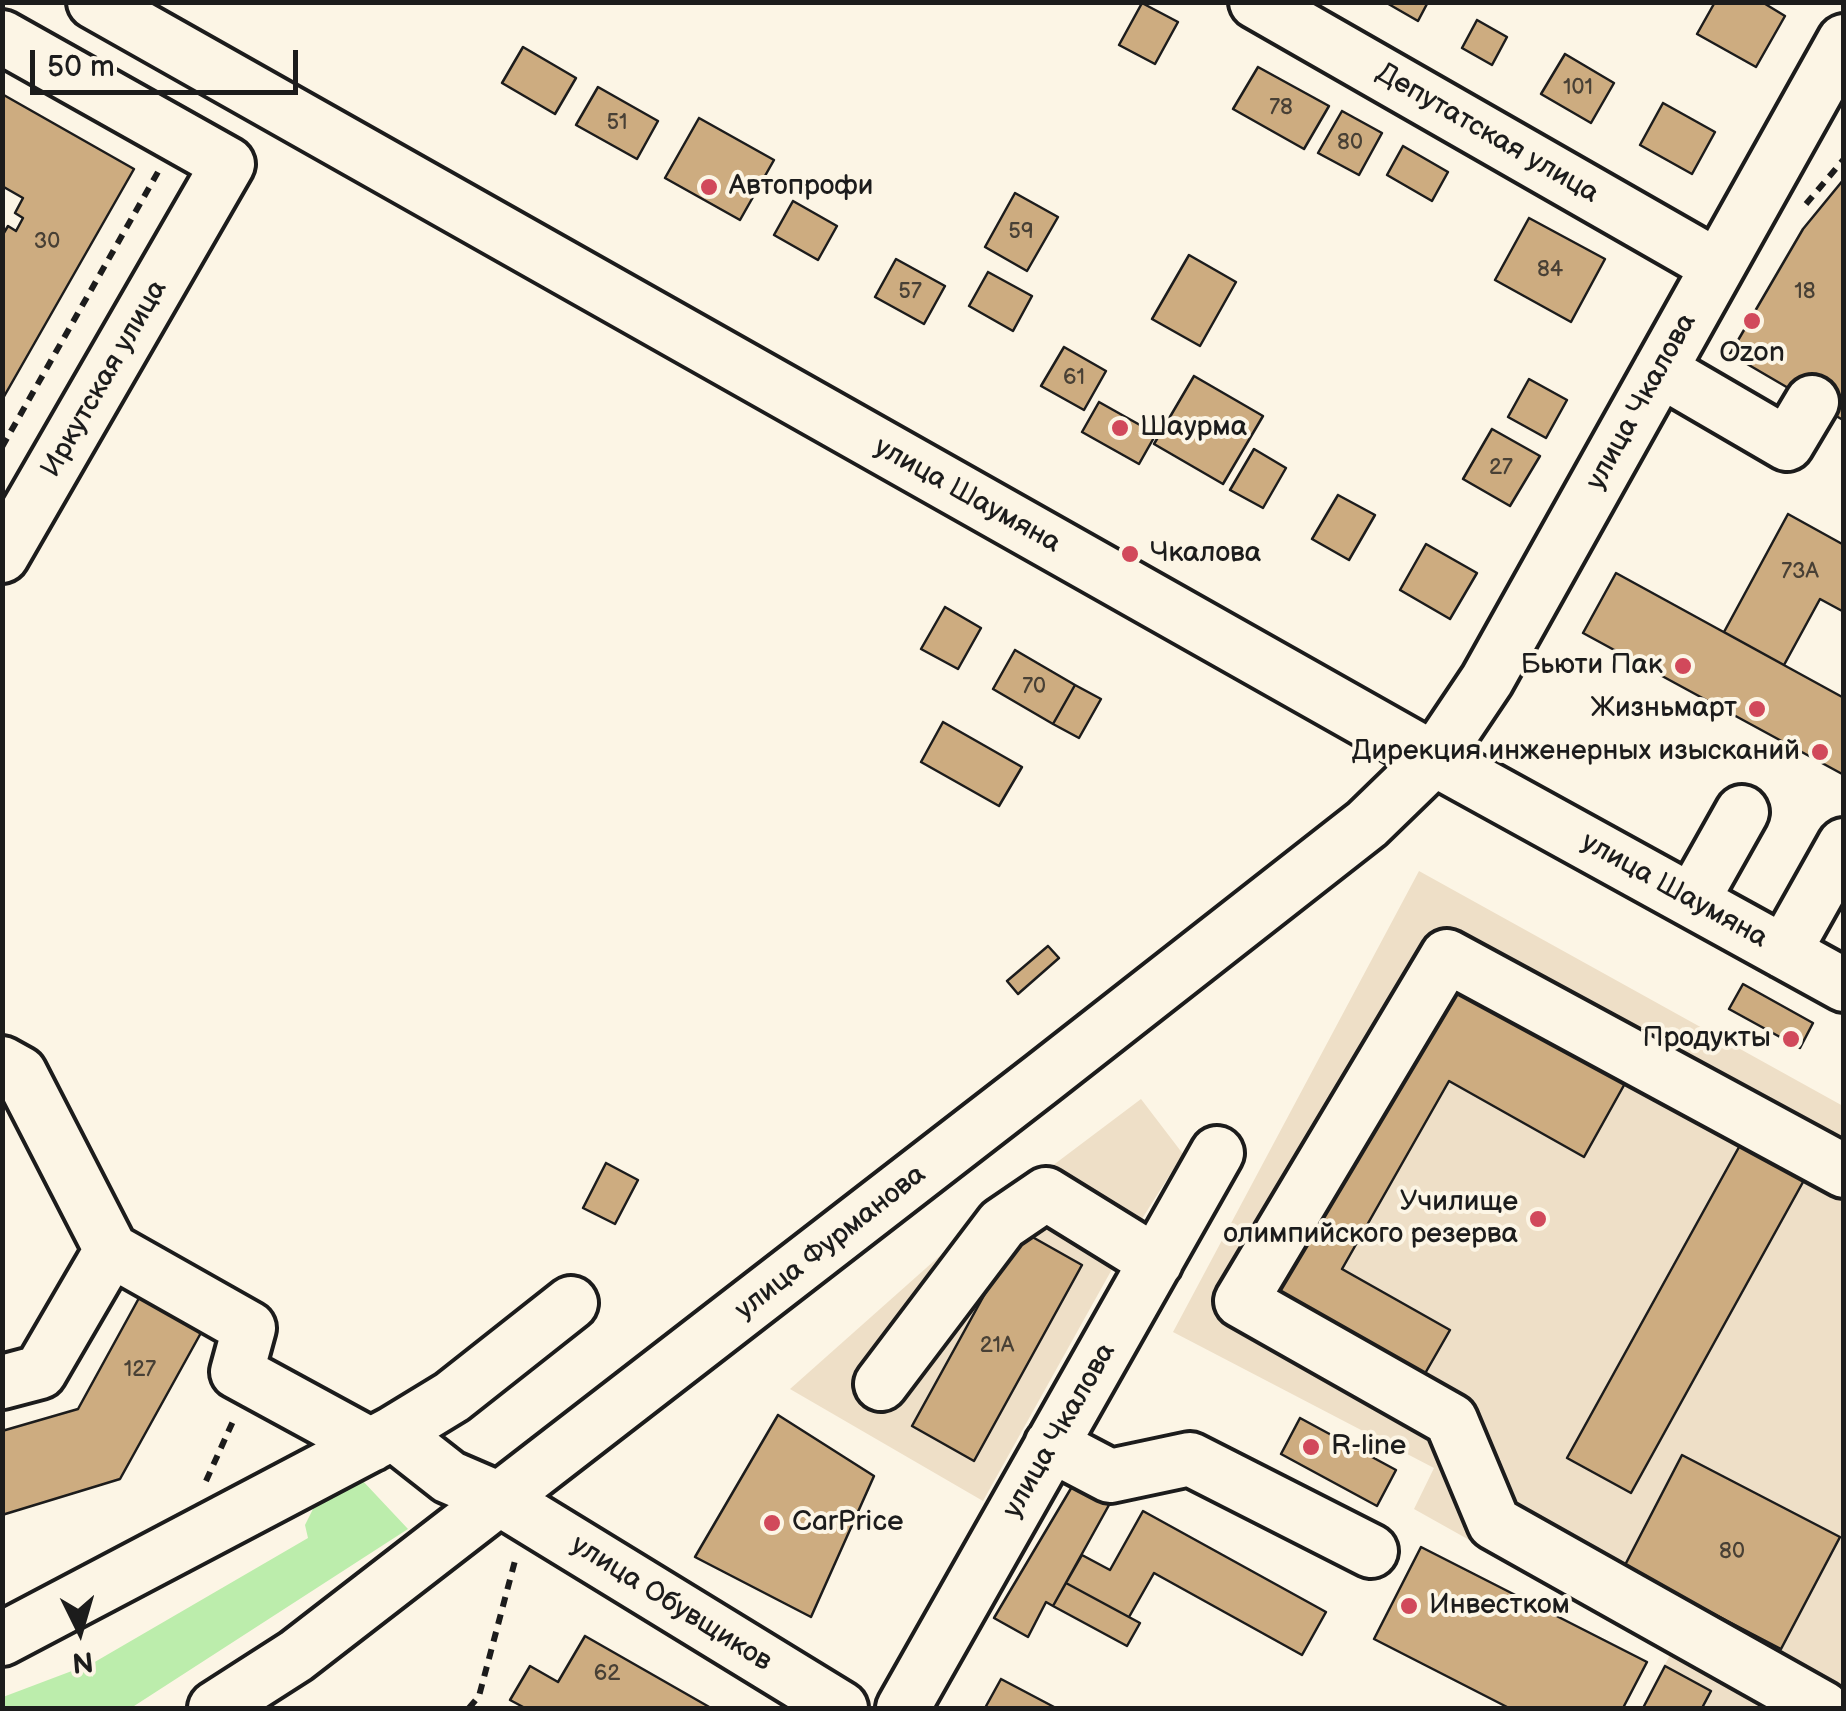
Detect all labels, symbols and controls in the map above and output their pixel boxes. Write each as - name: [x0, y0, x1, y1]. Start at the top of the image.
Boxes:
- scale bar: [35, 30, 302, 92]
- text: 50 m: [47, 49, 115, 85]
- street label: Депутатская улица: [1370, 57, 1604, 211]
- house number: 101: [1563, 75, 1593, 101]
- house number: 78: [1269, 95, 1293, 121]
- house number: 51: [606, 110, 628, 136]
- house number: 80: [1337, 130, 1363, 156]
- place label: Автопрофи: [729, 170, 873, 204]
- marker: Автопрофи: [698, 176, 720, 198]
- house number: 59: [1008, 219, 1034, 245]
- house number: 30: [34, 229, 60, 255]
- house number: 84: [1537, 257, 1563, 283]
- street label: Иркутская улица: [35, 274, 175, 484]
- house number: 57: [898, 279, 922, 305]
- house number: 18: [1794, 279, 1816, 305]
- street label: улица Чкалова: [1580, 308, 1704, 496]
- marker: Ozon: [1741, 310, 1763, 332]
- place label: Ozon: [1719, 337, 1785, 371]
- house number: 61: [1063, 365, 1085, 391]
- place label: Шаурма: [1140, 411, 1247, 445]
- marker: Шаурма: [1109, 417, 1131, 439]
- street label: улица Шаумяна: [868, 431, 1066, 561]
- house number: 27: [1489, 455, 1513, 481]
- place label: Чкалова: [1150, 537, 1261, 571]
- marker: Чкалова: [1119, 543, 1141, 565]
- house number: 73А: [1781, 559, 1819, 585]
- place label: Бьюти Пак: [1521, 649, 1663, 683]
- marker: Бьюти Пак: [1672, 655, 1694, 677]
- house number: 70: [1022, 674, 1046, 700]
- place label: Жизньмарт: [1590, 692, 1737, 726]
- marker: Жизньмарт: [1746, 698, 1768, 720]
- place label: Дирекция инженерных изысканий: [1352, 735, 1800, 769]
- marker: Дирекция инженерных изысканий: [1809, 741, 1831, 763]
- street label: улица Шаумяна: [1575, 826, 1773, 956]
- place label: Продукты: [1642, 1022, 1771, 1056]
- marker: Продукты: [1780, 1028, 1802, 1050]
- street label: улица Фурманова: [729, 1158, 933, 1328]
- place label: Училище олимпийского резерва: [1223, 1186, 1518, 1252]
- marker: Училище олимпийского резерва: [1527, 1208, 1549, 1230]
- house number: 21А: [980, 1333, 1014, 1359]
- street label: улица Чкалова: [996, 1338, 1124, 1524]
- house number: 127: [124, 1357, 156, 1383]
- place label: R-line: [1331, 1430, 1406, 1464]
- marker: R-line: [1300, 1436, 1322, 1458]
- place label: CarPrice: [792, 1506, 904, 1540]
- marker: CarPrice: [761, 1512, 783, 1534]
- street label: улица Обувщиков: [564, 1529, 778, 1679]
- house number: 80: [1719, 1539, 1745, 1565]
- north arrow: [30, 1581, 130, 1681]
- place label: Инвестком: [1429, 1589, 1570, 1623]
- marker: Инвестком: [1398, 1595, 1420, 1617]
- text: N: [71, 1644, 95, 1679]
- house number: 62: [594, 1661, 620, 1687]

